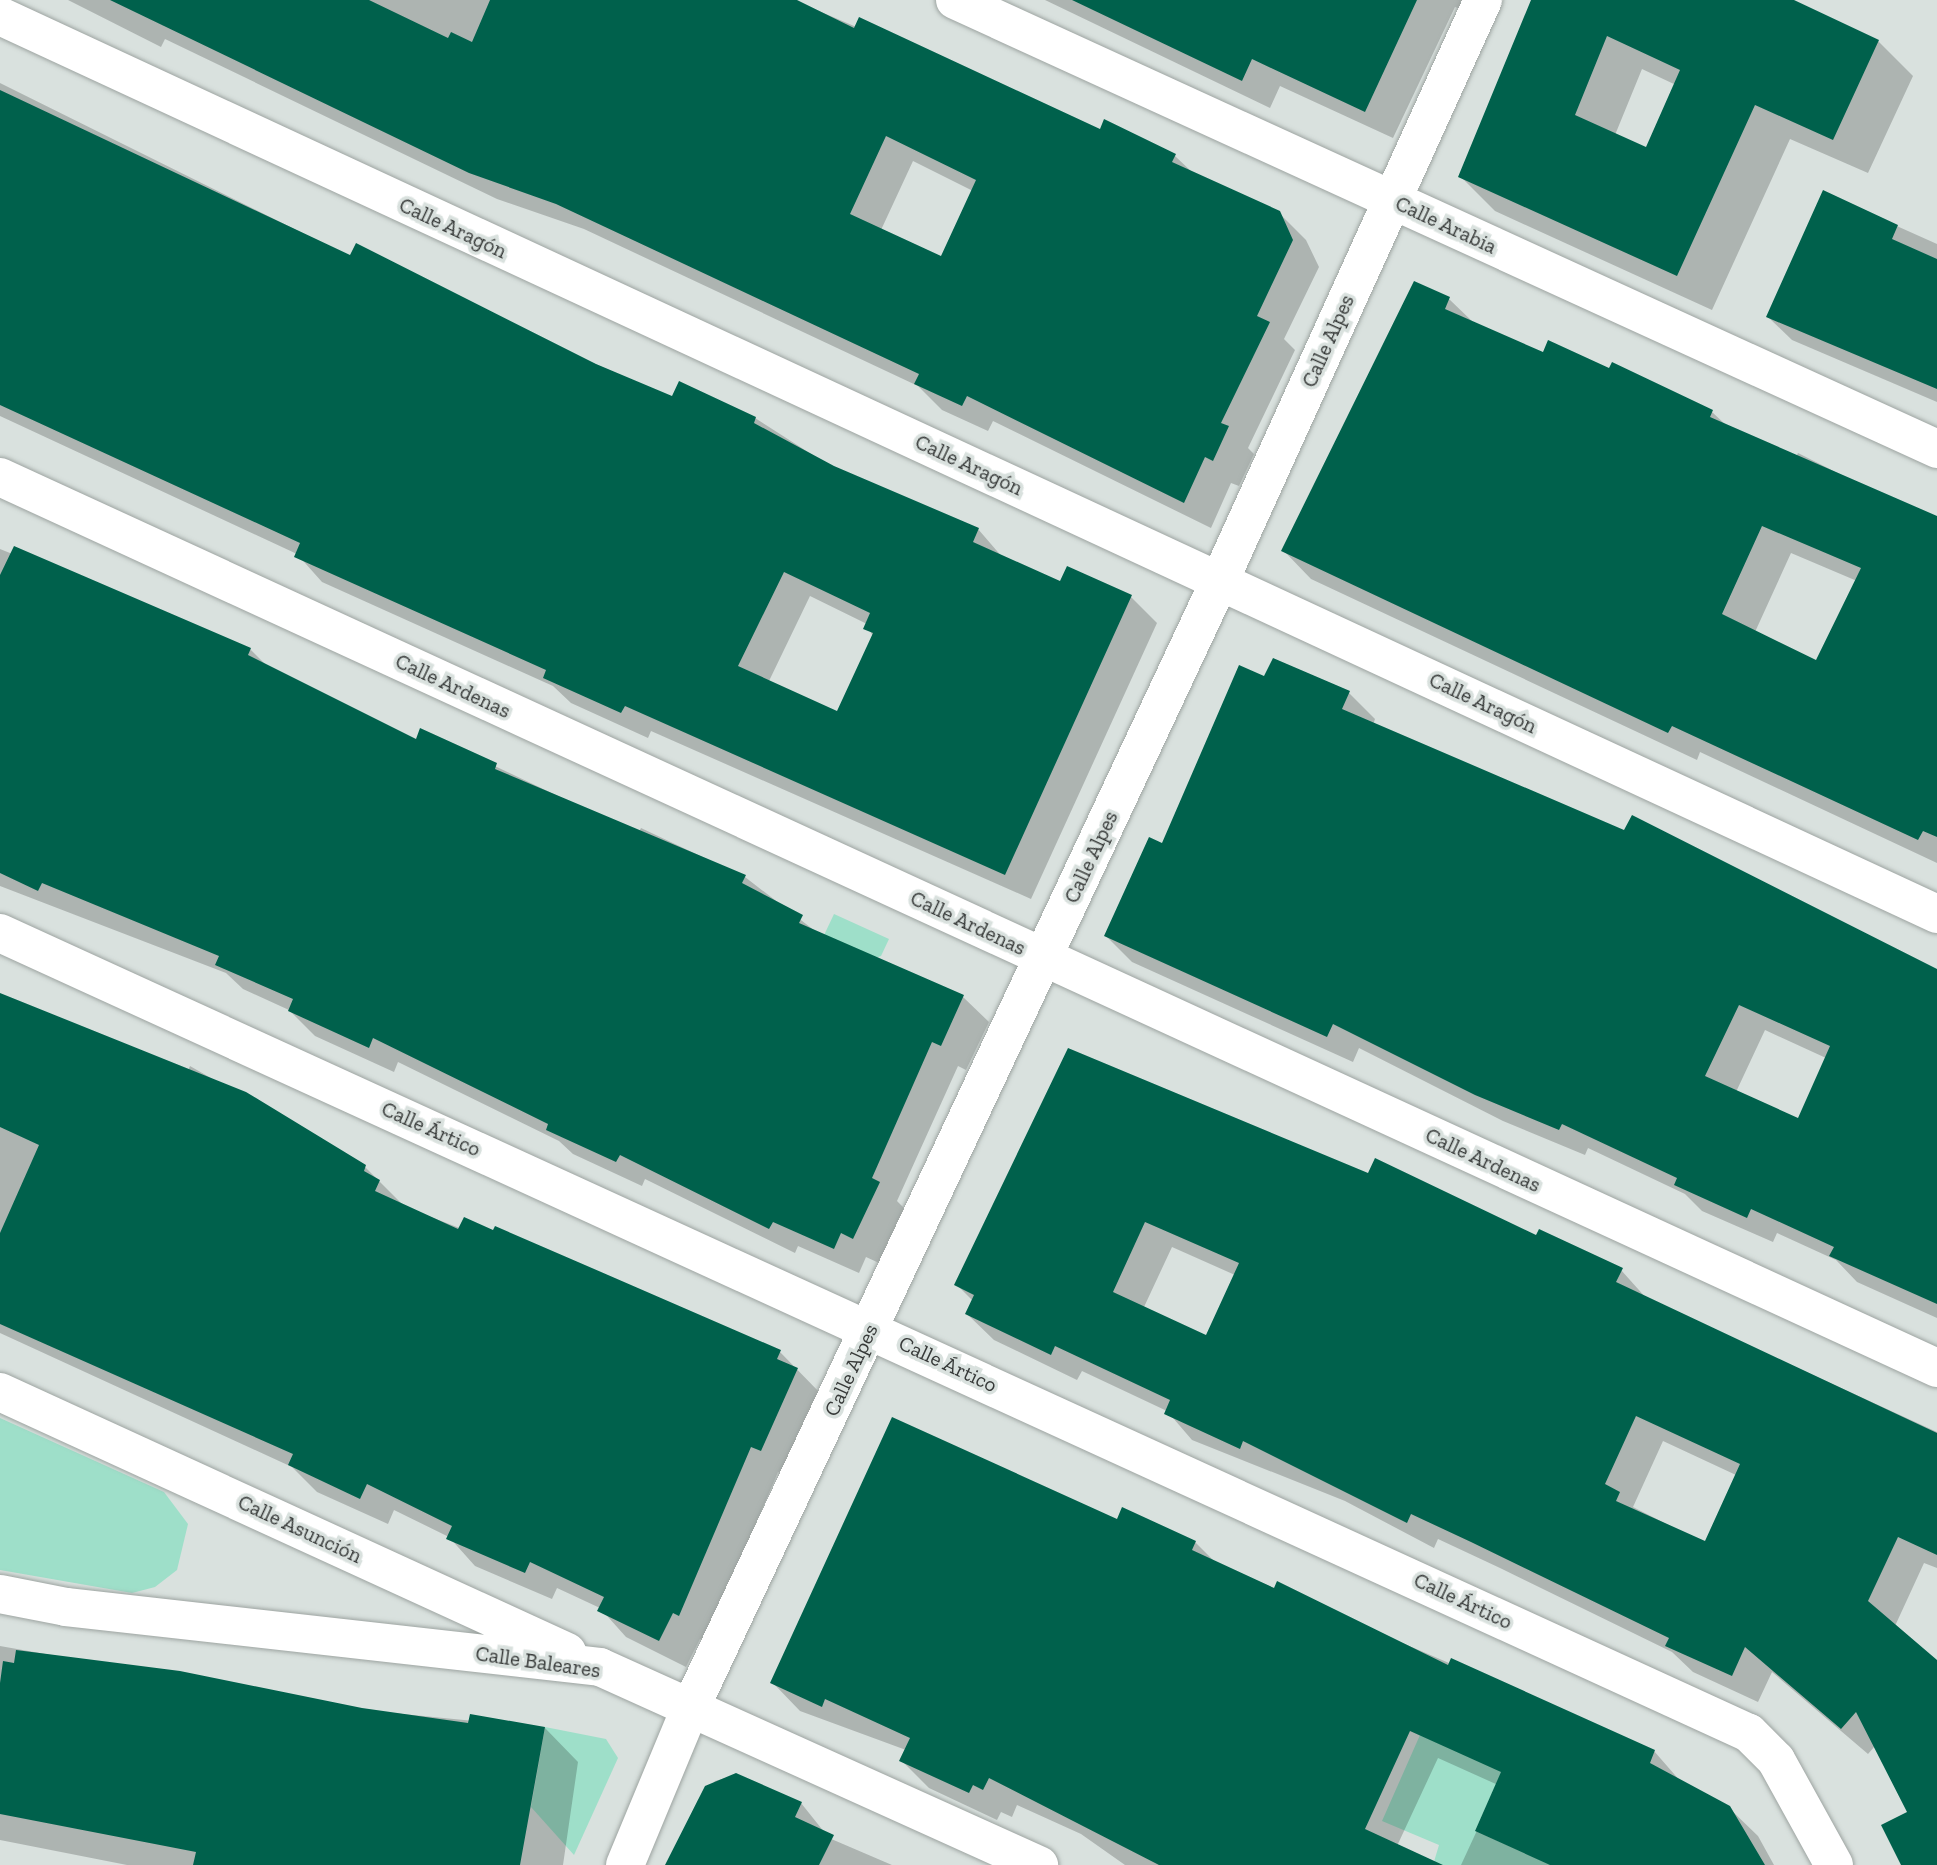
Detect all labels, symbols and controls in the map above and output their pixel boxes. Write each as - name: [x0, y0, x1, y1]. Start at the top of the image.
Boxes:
- street label: Calle Arabia: [1391, 190, 1501, 260]
- street label: Calle Aragón: [395, 192, 511, 264]
- street label: Calle Alpes: [1296, 291, 1360, 391]
- street label: Calle Aragón: [911, 429, 1027, 501]
- street label: Calle Ardenas: [391, 648, 515, 724]
- street label: Calle Aragón: [1425, 667, 1541, 739]
- street label: Calle Alpes: [1059, 807, 1123, 907]
- street label: Calle Ardenas: [906, 885, 1030, 961]
- street label: Calle Ártico: [377, 1096, 485, 1162]
- street label: Calle Ardenas: [1421, 1122, 1545, 1198]
- street label: Calle Alpes: [819, 1320, 883, 1420]
- street label: Calle Ártico: [895, 1330, 1001, 1398]
- street label: Calle Asunción: [234, 1489, 366, 1569]
- street label: Calle Ártico: [1410, 1567, 1516, 1635]
- street label: Calle Baleares: [474, 1641, 602, 1683]

